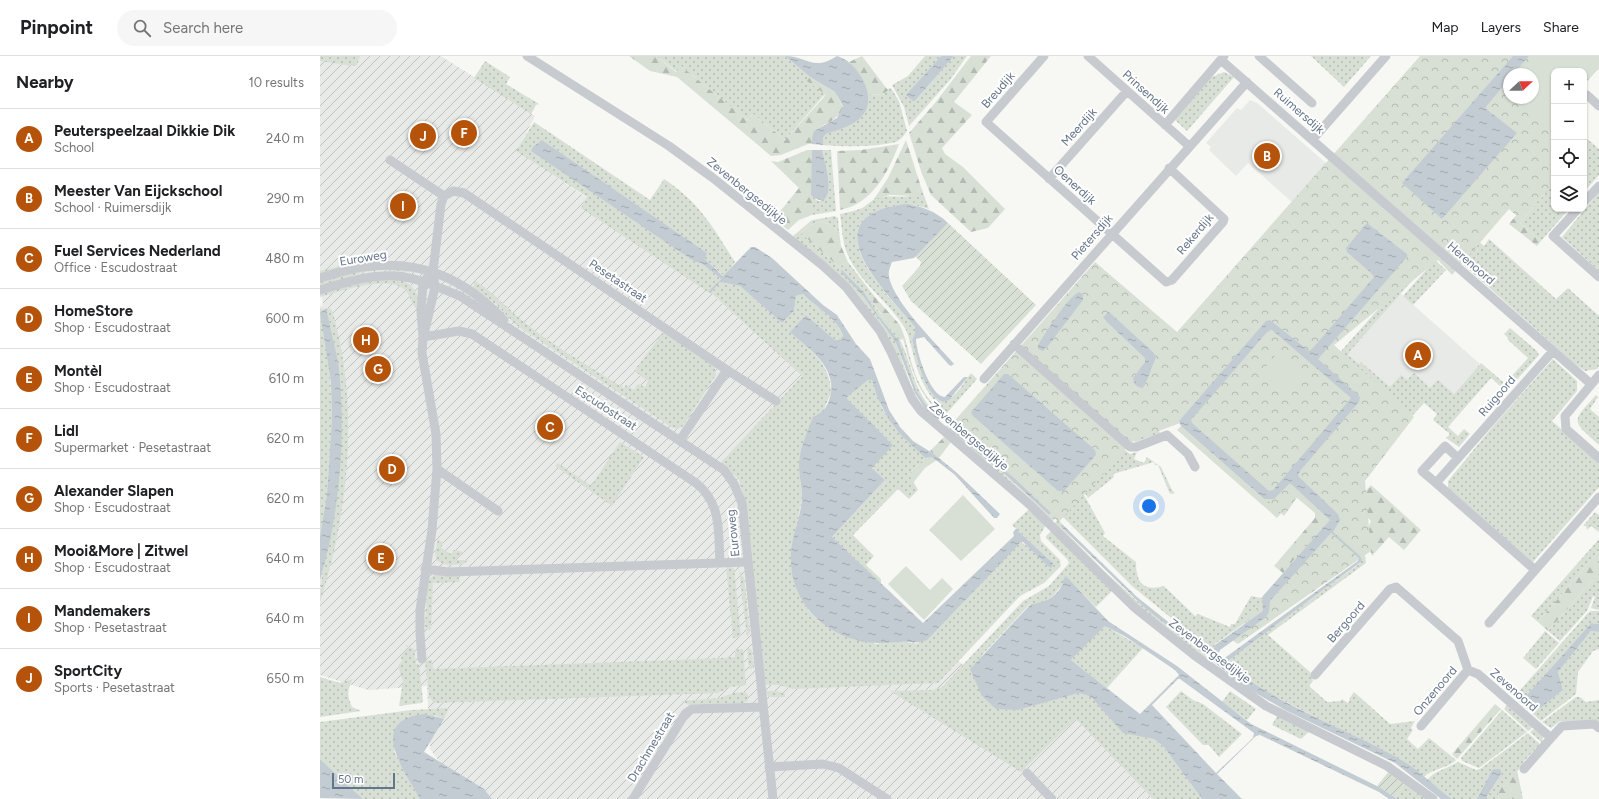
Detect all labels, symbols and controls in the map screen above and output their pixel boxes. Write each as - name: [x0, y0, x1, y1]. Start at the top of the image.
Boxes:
- search box: [117, 10, 397, 46]
- text: Pinpoint: [20, 16, 93, 39]
- icon: search: [131, 17, 153, 39]
- text: Search here: [163, 19, 243, 37]
- text: Map: [1431, 19, 1459, 36]
- text: Layers: [1481, 19, 1521, 36]
- text: Share: [1543, 19, 1579, 36]
- street label: Prinsendijk: [1120, 67, 1172, 117]
- north arrow: [1503, 68, 1539, 104]
- map controls: [1551, 68, 1587, 212]
- button: +: [1551, 68, 1587, 104]
- street label: Breudijk: [978, 69, 1018, 111]
- text: Nearby: [16, 72, 74, 92]
- text: 10 results: [248, 75, 304, 90]
- street label: Ruimersdijk: [1271, 85, 1327, 137]
- button: −: [1551, 104, 1587, 140]
- street label: Meerdijk: [1058, 105, 1100, 149]
- pin: F: [451, 118, 477, 148]
- pin: J: [410, 121, 436, 151]
- text: Peuterspeelzaal Dikkie Dik: [54, 122, 235, 140]
- text: A: [24, 131, 34, 146]
- text: 240 m: [266, 131, 304, 146]
- text: School: [54, 140, 94, 155]
- button: locate: [1551, 140, 1587, 176]
- pin: B: [1254, 141, 1280, 171]
- street label: Zevenbergsedijkje: [704, 154, 790, 228]
- street label: Oenerdijk: [1051, 162, 1099, 208]
- button: layers: [1551, 176, 1587, 212]
- text: Meester Van Eijckschool: [54, 182, 222, 200]
- text: B: [25, 191, 33, 206]
- text: 290 m: [267, 191, 304, 206]
- pin: I: [390, 191, 416, 221]
- text: School · Ruimersdijk: [54, 200, 171, 215]
- street label: Pietersdijk: [1068, 211, 1116, 263]
- street label: Rekerdijk: [1174, 211, 1216, 257]
- street label: Herenoord: [1445, 239, 1497, 287]
- text: Fuel Services Nederland: [54, 242, 221, 260]
- street label: Euroweg: [338, 247, 388, 269]
- text: C: [24, 251, 34, 266]
- text: 480 m: [265, 251, 304, 266]
- street label: Pesetastraat: [586, 256, 650, 306]
- text: Office · Escudostraat: [54, 260, 177, 275]
- text: HomeStore: [54, 302, 133, 320]
- text: D: [24, 311, 34, 326]
- text: 600 m: [266, 311, 304, 326]
- text: Shop · Escudostraat: [54, 320, 171, 335]
- pin: H: [353, 325, 379, 355]
- pin: A: [1405, 340, 1431, 370]
- pin: G: [365, 354, 391, 384]
- text: Montèl: [54, 362, 102, 380]
- text: E: [25, 371, 33, 386]
- text: 610 m: [269, 371, 304, 386]
- street label: Ruigoord: [1476, 373, 1518, 419]
- text: Shop · Escudostraat: [54, 380, 171, 395]
- street label: Escudostraat: [572, 383, 640, 433]
- street label: Zevenbergsedijkje: [927, 399, 1012, 473]
- pin: C: [537, 412, 563, 442]
- text: Lidl: [54, 422, 79, 440]
- text: F: [25, 431, 33, 446]
- text: 620 m: [267, 431, 304, 446]
- text: Supermarket · Pesetastraat: [54, 440, 211, 455]
- pin: D: [379, 454, 405, 484]
- text: Alexander Slapen: [54, 482, 174, 500]
- text: G: [24, 491, 34, 506]
- text: 620 m: [267, 491, 304, 506]
- your location: [1139, 496, 1159, 516]
- text: Shop · Escudostraat: [54, 500, 171, 515]
- street label: Euroweg: [724, 509, 742, 557]
- text: Mooi&More | Zitwel: [54, 542, 188, 560]
- pin: E: [368, 543, 394, 573]
- text: H: [24, 551, 34, 566]
- text: 640 m: [266, 551, 304, 566]
- text: Shop · Escudostraat: [54, 560, 171, 575]
- street label: Bergoord: [1324, 599, 1368, 645]
- text: Mandemakers: [54, 602, 150, 620]
- text: I: [27, 611, 31, 626]
- text: 640 m: [266, 611, 304, 626]
- street label: Zevenbergsedijkje: [1166, 616, 1254, 687]
- text: Shop · Pesetastraat: [54, 620, 167, 635]
- text: SportCity: [54, 662, 122, 680]
- street label: Onzenoord: [1410, 663, 1460, 719]
- street label: Zevenoord: [1487, 666, 1541, 714]
- text: J: [25, 671, 33, 686]
- text: 650 m: [267, 671, 304, 686]
- text: Sports · Pesetastraat: [54, 680, 175, 695]
- street label: Drachmestraat: [625, 709, 678, 785]
- scale bar: [332, 771, 395, 790]
- text: 50 m: [338, 773, 363, 786]

